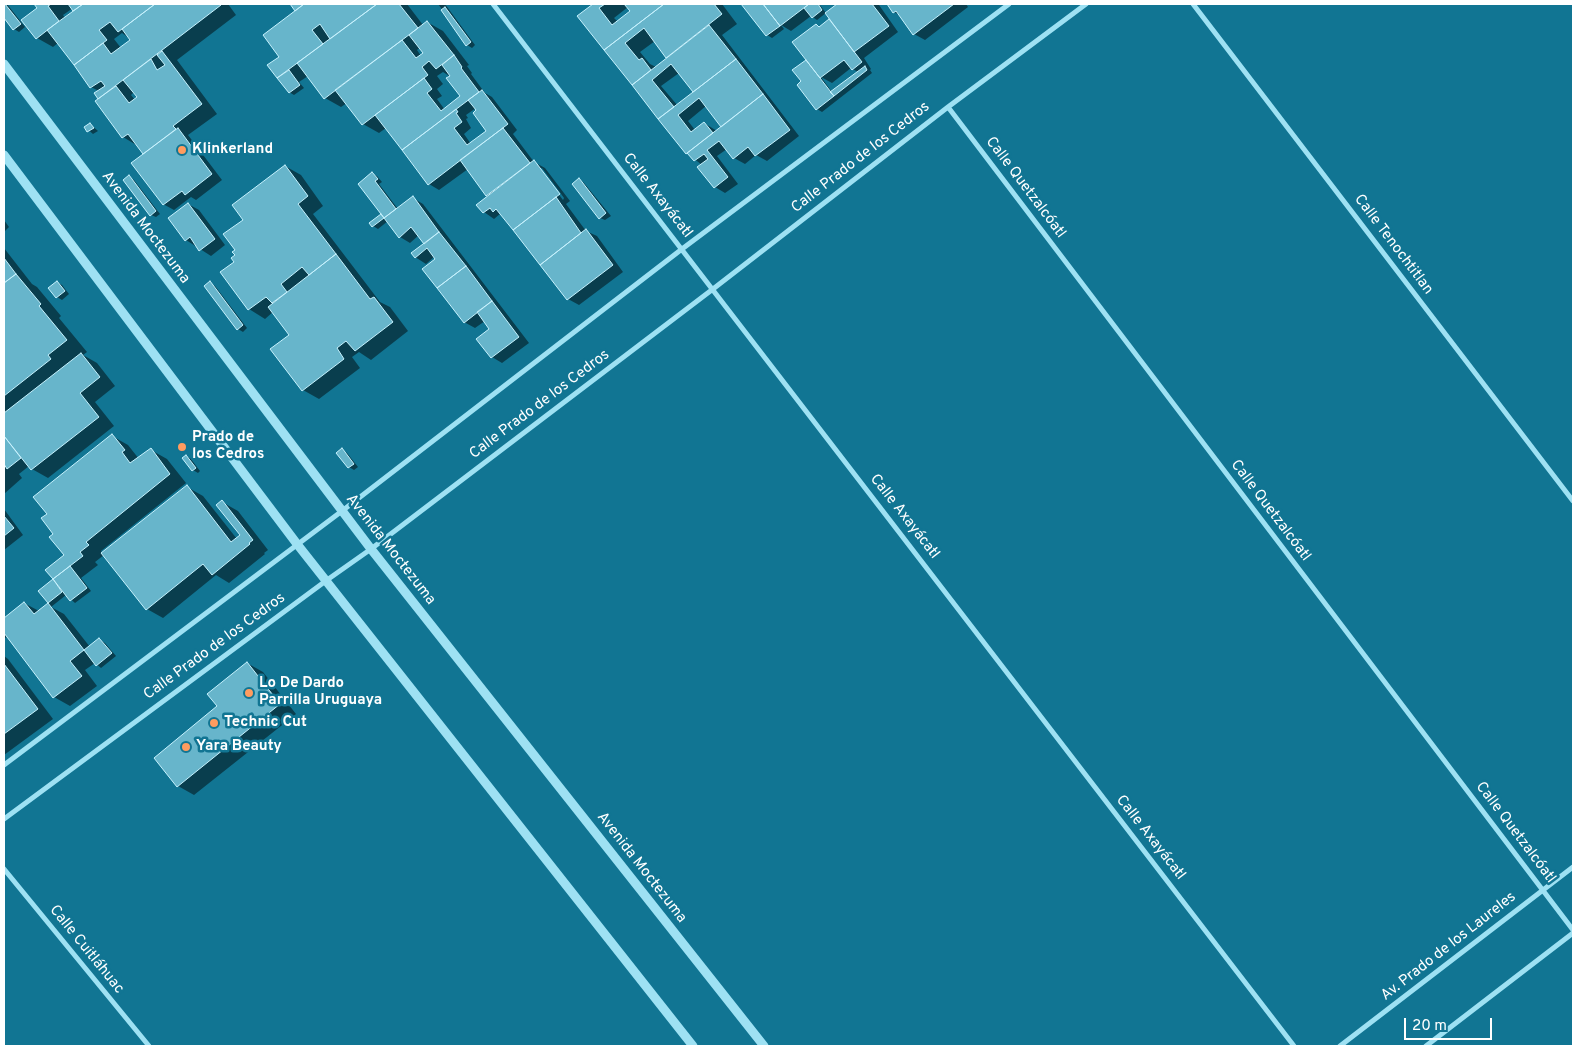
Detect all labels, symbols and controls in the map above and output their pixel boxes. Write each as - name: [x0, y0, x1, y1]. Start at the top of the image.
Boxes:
- street label: Calle Prado de los Cedros: [788, 98, 934, 218]
- street label: Calle Quetzalcóatl: [981, 134, 1069, 242]
- place label: Klinkerland: [192, 141, 273, 159]
- marker: Klinkerland: [176, 144, 188, 156]
- street label: Calle Axayácatl: [618, 150, 696, 242]
- street label: Avenida Moctezuma: [97, 168, 193, 288]
- street label: Calle Tenochtitlan: [1350, 191, 1436, 299]
- street label: Calle Prado de los Cedros: [467, 347, 613, 463]
- place label: Prado de los Cedros: [192, 429, 264, 464]
- marker: Prado de los Cedros: [176, 441, 188, 453]
- street label: Calle Quetzalcóatl: [1226, 457, 1314, 565]
- street label: Calle Axayácatl: [865, 471, 943, 563]
- street label: Avenida Moctezuma: [341, 491, 439, 609]
- street label: Calle Prado de los Cedros: [141, 590, 289, 704]
- place label: Lo De Dardo Parrilla Uruguaya: [259, 675, 382, 710]
- marker: Lo De Dardo Parrilla Uruguaya: [243, 687, 255, 699]
- place label: Technic Cut: [224, 714, 307, 732]
- marker: Technic Cut: [208, 717, 220, 729]
- place label: Yara Beauty: [196, 738, 282, 756]
- marker: Yara Beauty: [180, 741, 192, 753]
- street label: Calle Quetzalcóatl: [1471, 779, 1559, 887]
- street label: Calle Axayácatl: [1111, 792, 1189, 884]
- street label: Avenida Moctezuma: [592, 809, 690, 927]
- street label: Av. Prado de los Laureles: [1378, 889, 1520, 1005]
- street label: Calle Cuitláhuac: [45, 902, 127, 998]
- scale bar: [1407, 1008, 1494, 1040]
- text: 20 m: [1412, 1017, 1447, 1036]

